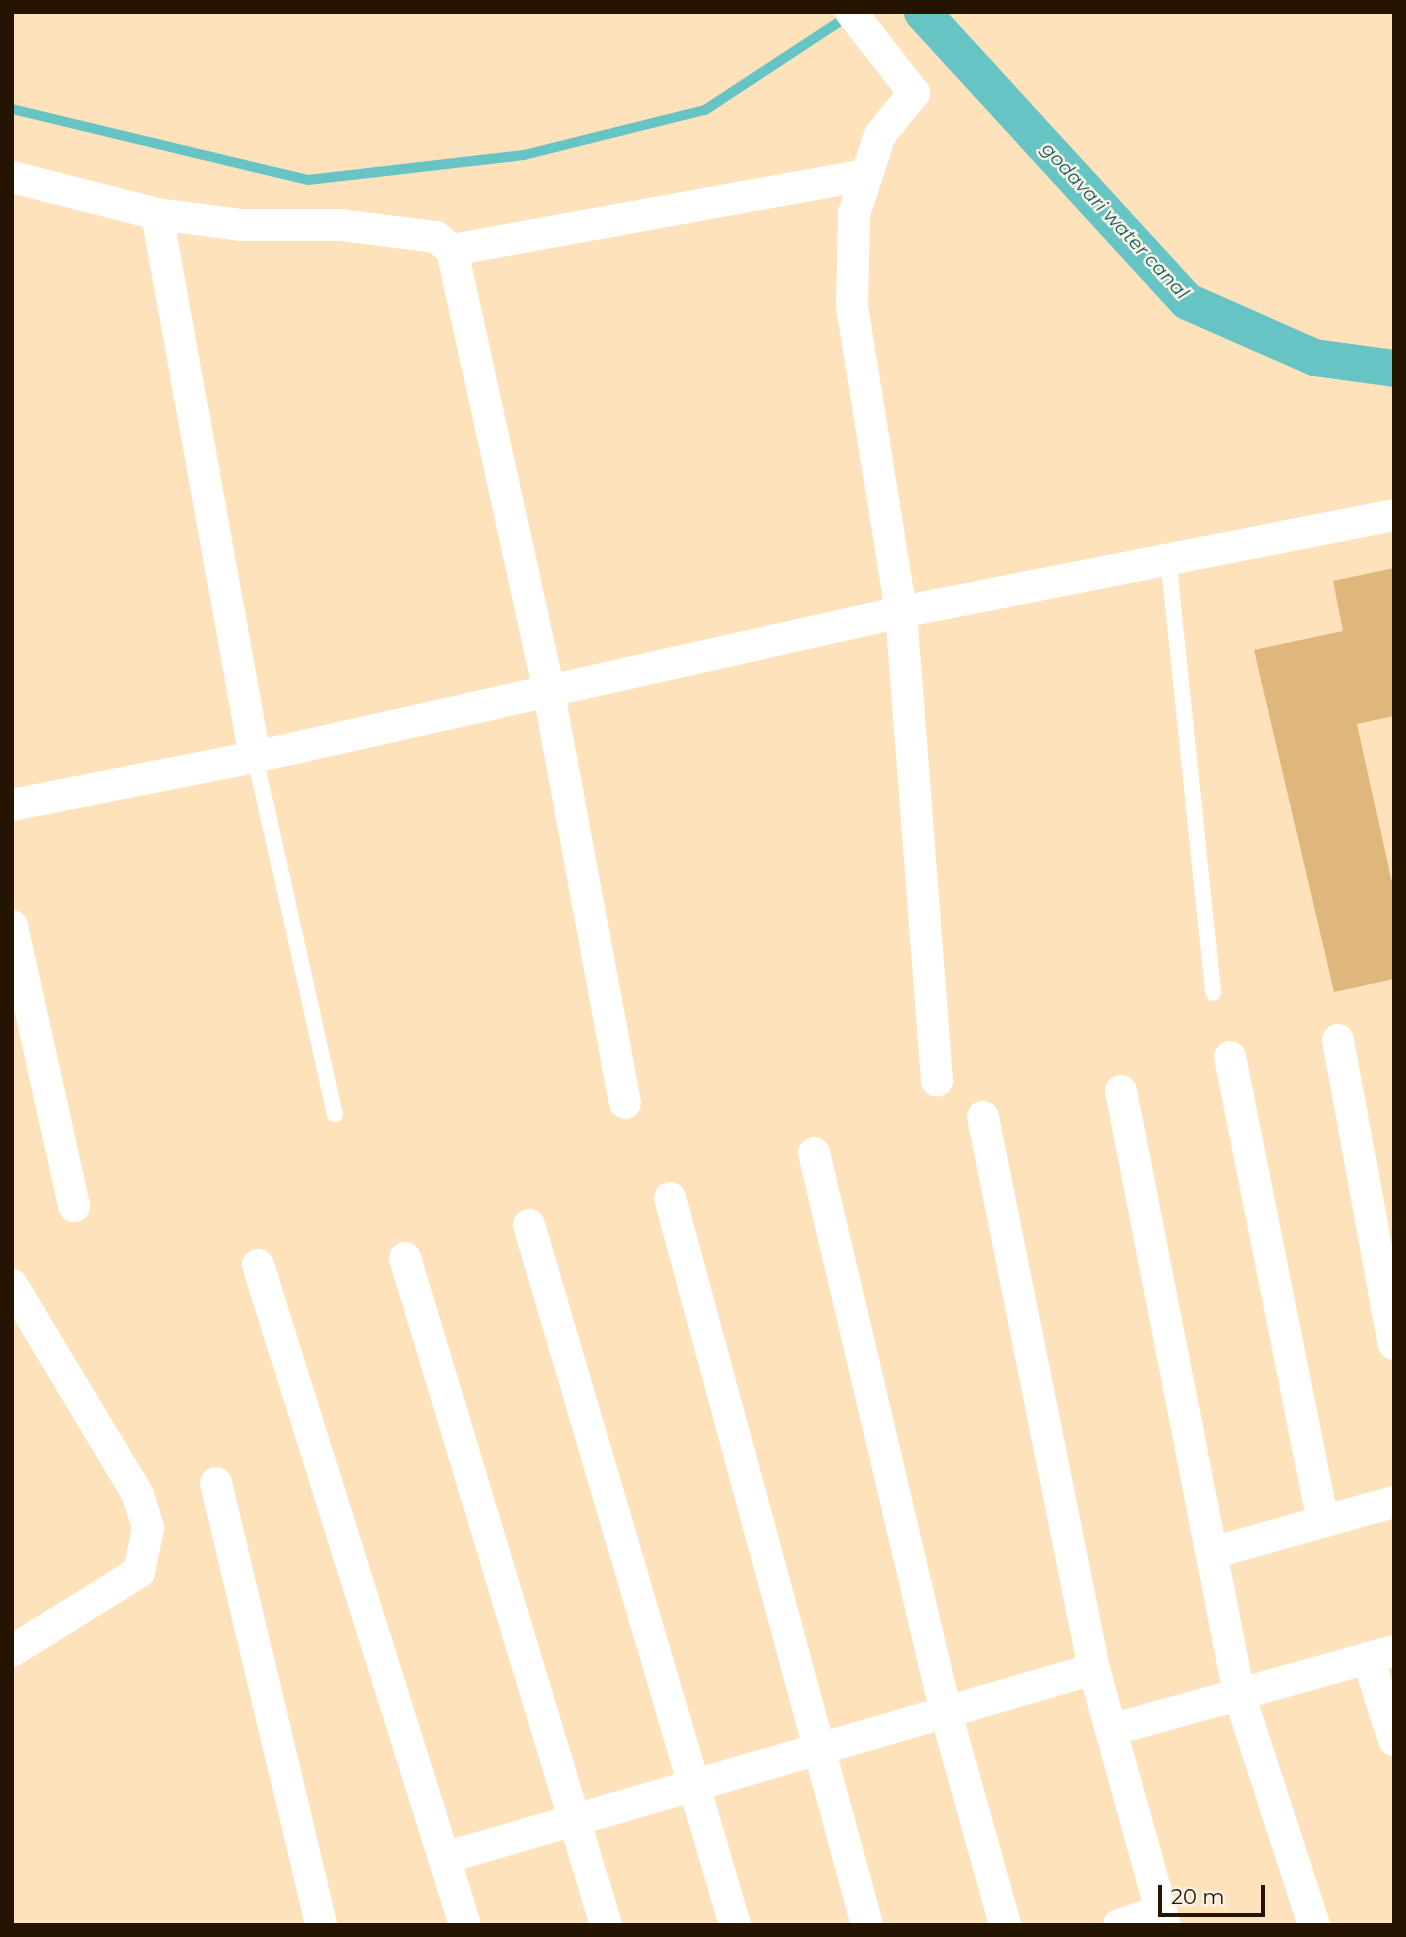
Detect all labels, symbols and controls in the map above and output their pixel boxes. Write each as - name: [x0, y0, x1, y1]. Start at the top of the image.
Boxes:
- water label: godavari water canal: [1036, 138, 1194, 304]
- scale bar: [1161, 1870, 1268, 1914]
- text: 20 m: [1171, 1884, 1225, 1909]

